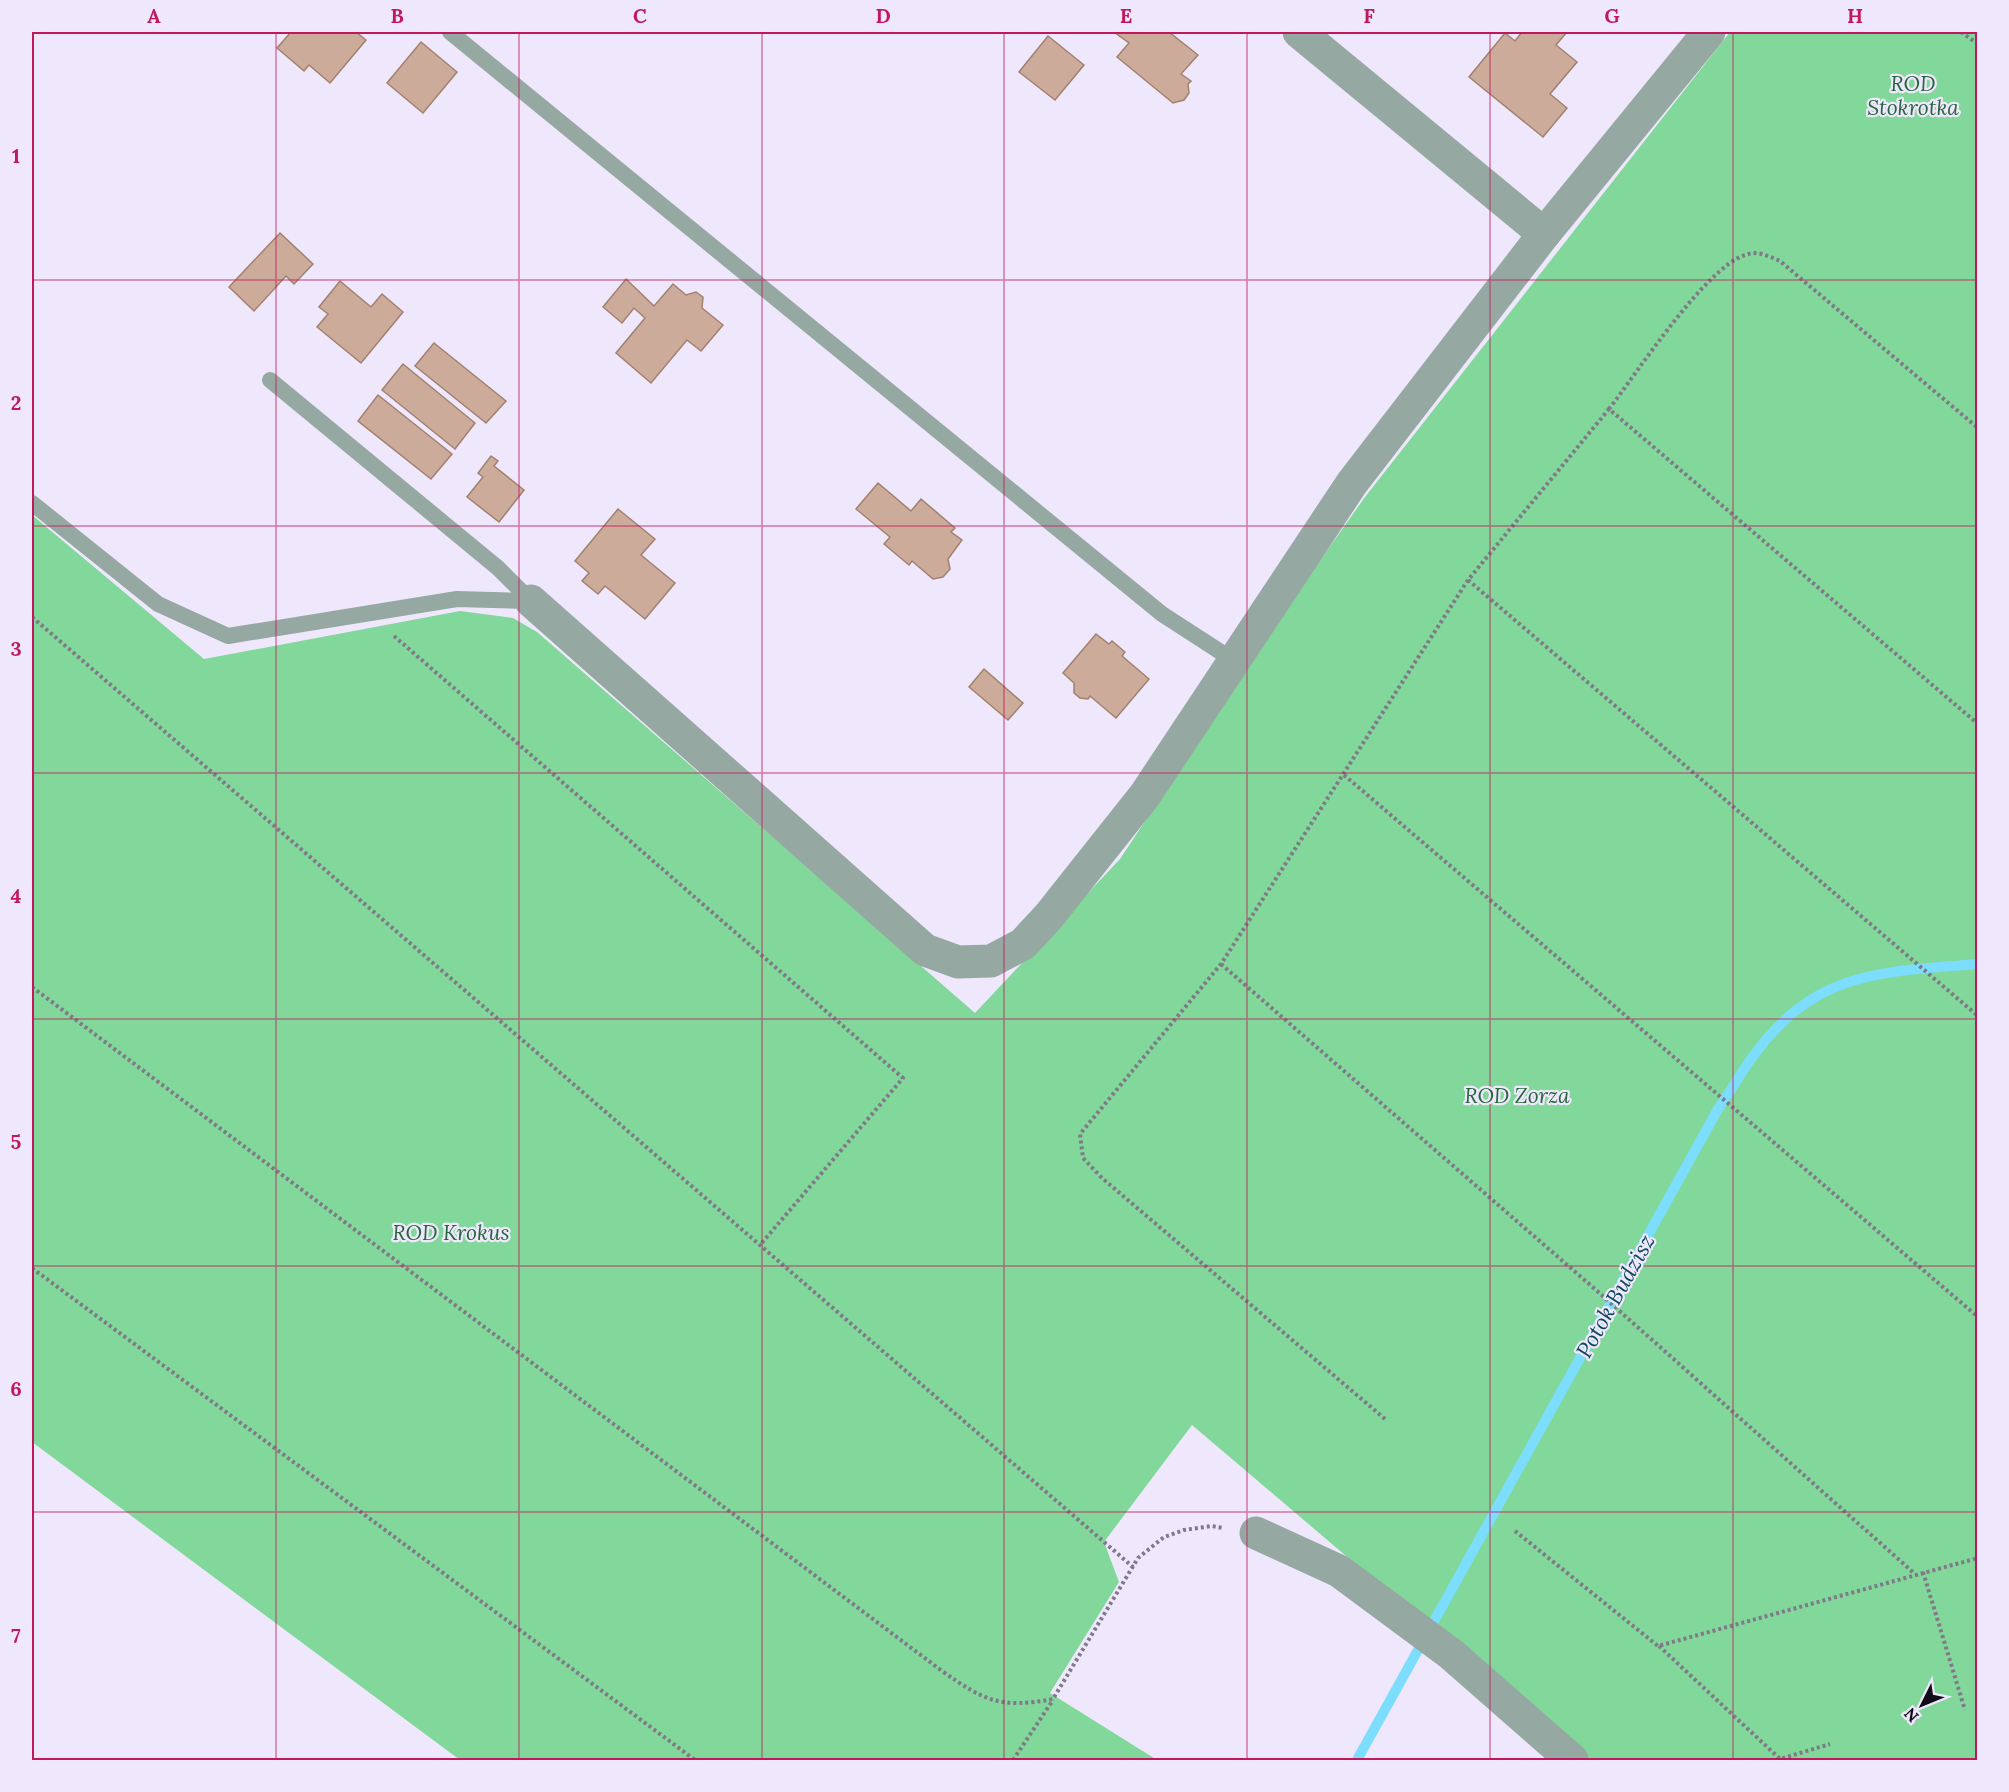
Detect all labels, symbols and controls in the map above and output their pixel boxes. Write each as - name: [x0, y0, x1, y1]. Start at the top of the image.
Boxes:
- text: A: [147, 3, 161, 28]
- text: B: [390, 3, 404, 28]
- text: C: [633, 3, 647, 28]
- text: D: [875, 3, 891, 28]
- text: E: [1120, 3, 1132, 28]
- text: F: [1363, 3, 1375, 28]
- text: G: [1604, 3, 1620, 28]
- text: H: [1847, 3, 1863, 28]
- park label: ROD Stokrotka: [1867, 70, 1959, 121]
- text: 1: [12, 143, 20, 168]
- text: 2: [11, 390, 21, 415]
- text: 3: [10, 636, 22, 661]
- text: 4: [11, 883, 22, 908]
- park label: ROD Zorza: [1464, 1082, 1570, 1109]
- text: 5: [11, 1129, 22, 1154]
- park label: ROD Krokus: [393, 1219, 509, 1246]
- water label: Potok Budzisz: [1570, 1229, 1660, 1363]
- text: 6: [10, 1376, 22, 1401]
- text: 7: [11, 1623, 21, 1648]
- north arrow: [1892, 1675, 1952, 1735]
- text: N: [1899, 1704, 1923, 1727]

